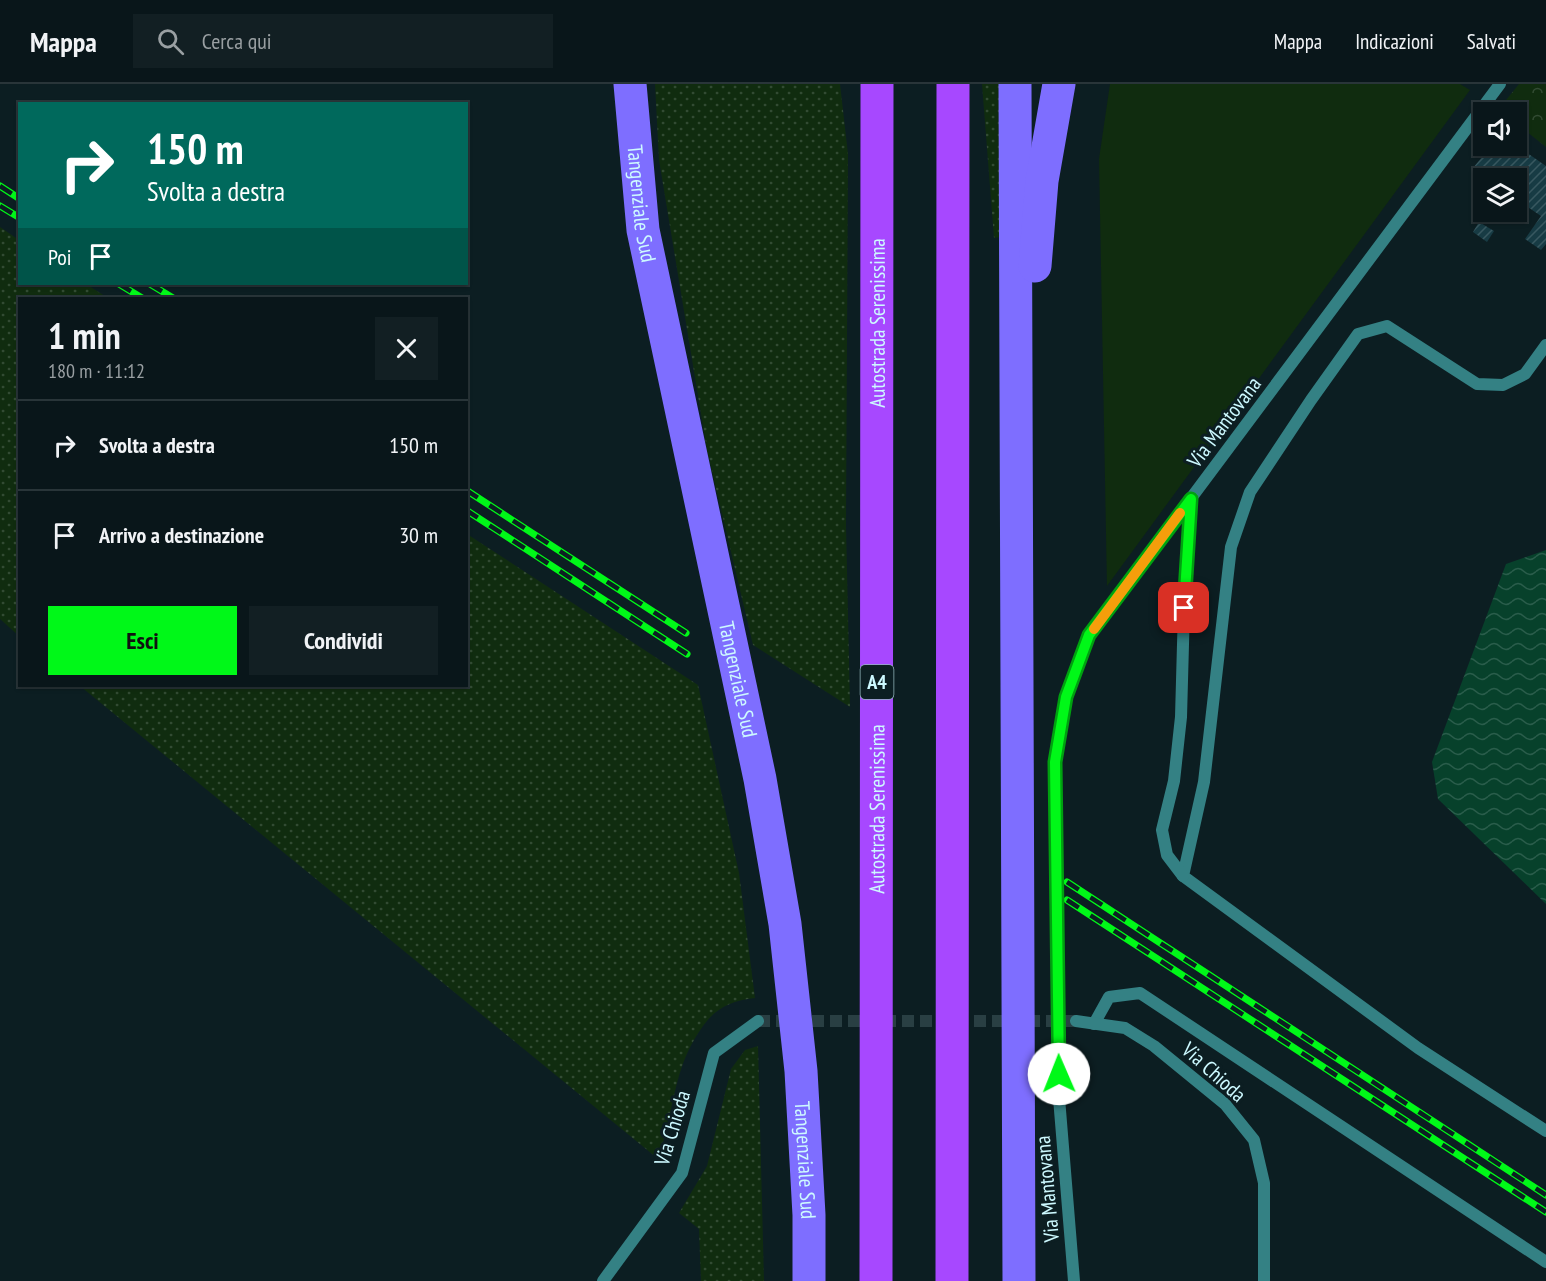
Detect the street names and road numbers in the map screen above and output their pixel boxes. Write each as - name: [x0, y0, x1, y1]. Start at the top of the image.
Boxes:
- street label: Tangenziale Sud: [622, 144, 663, 265]
- street label: Autostrada Serenissima: [863, 238, 890, 408]
- street label: Via Mantovana: [1180, 371, 1267, 474]
- street label: Tangenziale Sud: [713, 619, 764, 740]
- road number: A4: [860, 665, 894, 699]
- street label: Autostrada Serenissima: [863, 724, 890, 894]
- street label: Via Chioda: [1176, 1035, 1252, 1108]
- street label: Via Chioda: [648, 1087, 696, 1170]
- street label: Tangenziale Sud: [789, 1100, 823, 1220]
- street label: Via Mantovana: [1029, 1135, 1065, 1244]

